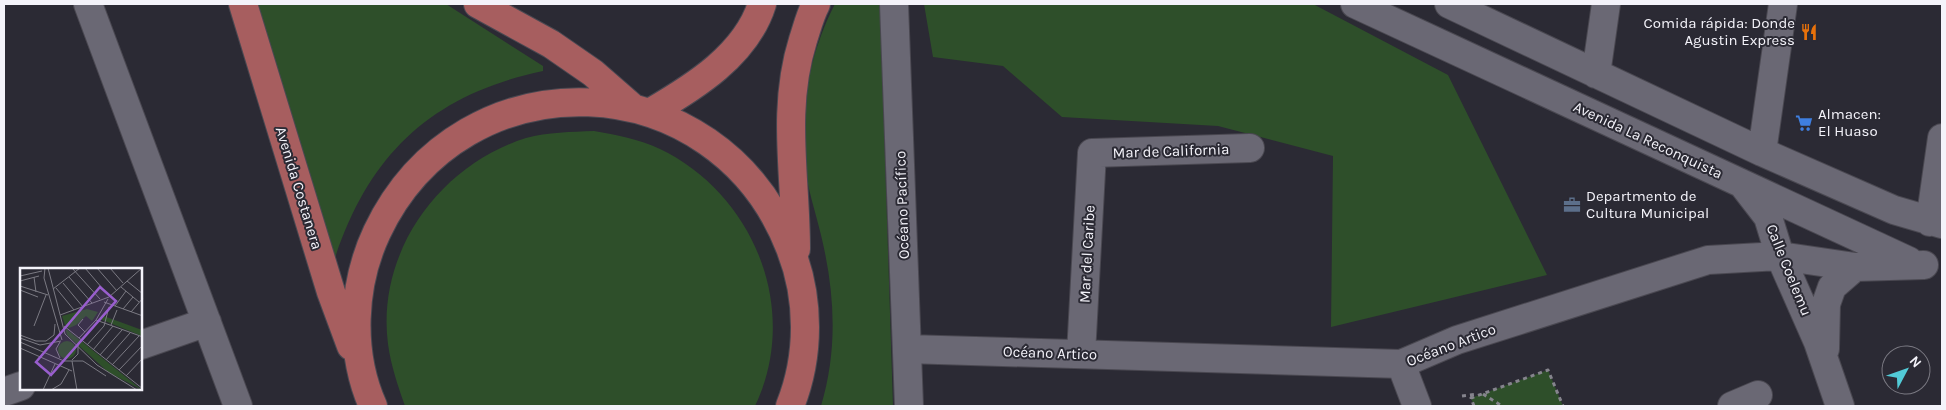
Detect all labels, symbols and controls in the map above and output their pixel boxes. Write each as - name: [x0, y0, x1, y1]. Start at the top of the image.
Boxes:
- place label: Comida rápida: Donde Agustin Express: [1644, 14, 1795, 49]
- restaurant icon: Comida rápida: Donde Agustin Express: [1799, 22, 1819, 42]
- street label: Avenida La Reconquista: [1571, 97, 1725, 183]
- place label: Almacen: El Huaso: [1818, 105, 1881, 140]
- supermarket icon: Almacen: El Huaso: [1794, 113, 1814, 133]
- street label: Avenida Costanera: [272, 124, 326, 252]
- street label: Mar de California: [1112, 140, 1230, 162]
- street label: Océano Pacífico: [891, 150, 913, 260]
- place label: Departmento de Cultura Municipal: [1586, 187, 1709, 222]
- office icon: Departmento de Cultura Municipal: [1562, 195, 1582, 215]
- street label: Mar del Caribe: [1075, 204, 1099, 304]
- street label: Calle Coelemu: [1762, 222, 1816, 318]
- inset map: [20, 268, 142, 390]
- street label: Océano Artico: [1404, 320, 1498, 370]
- street label: Océano Artico: [1003, 342, 1097, 364]
- north arrow: [1881, 345, 1931, 395]
- text: N: [1906, 352, 1925, 371]

